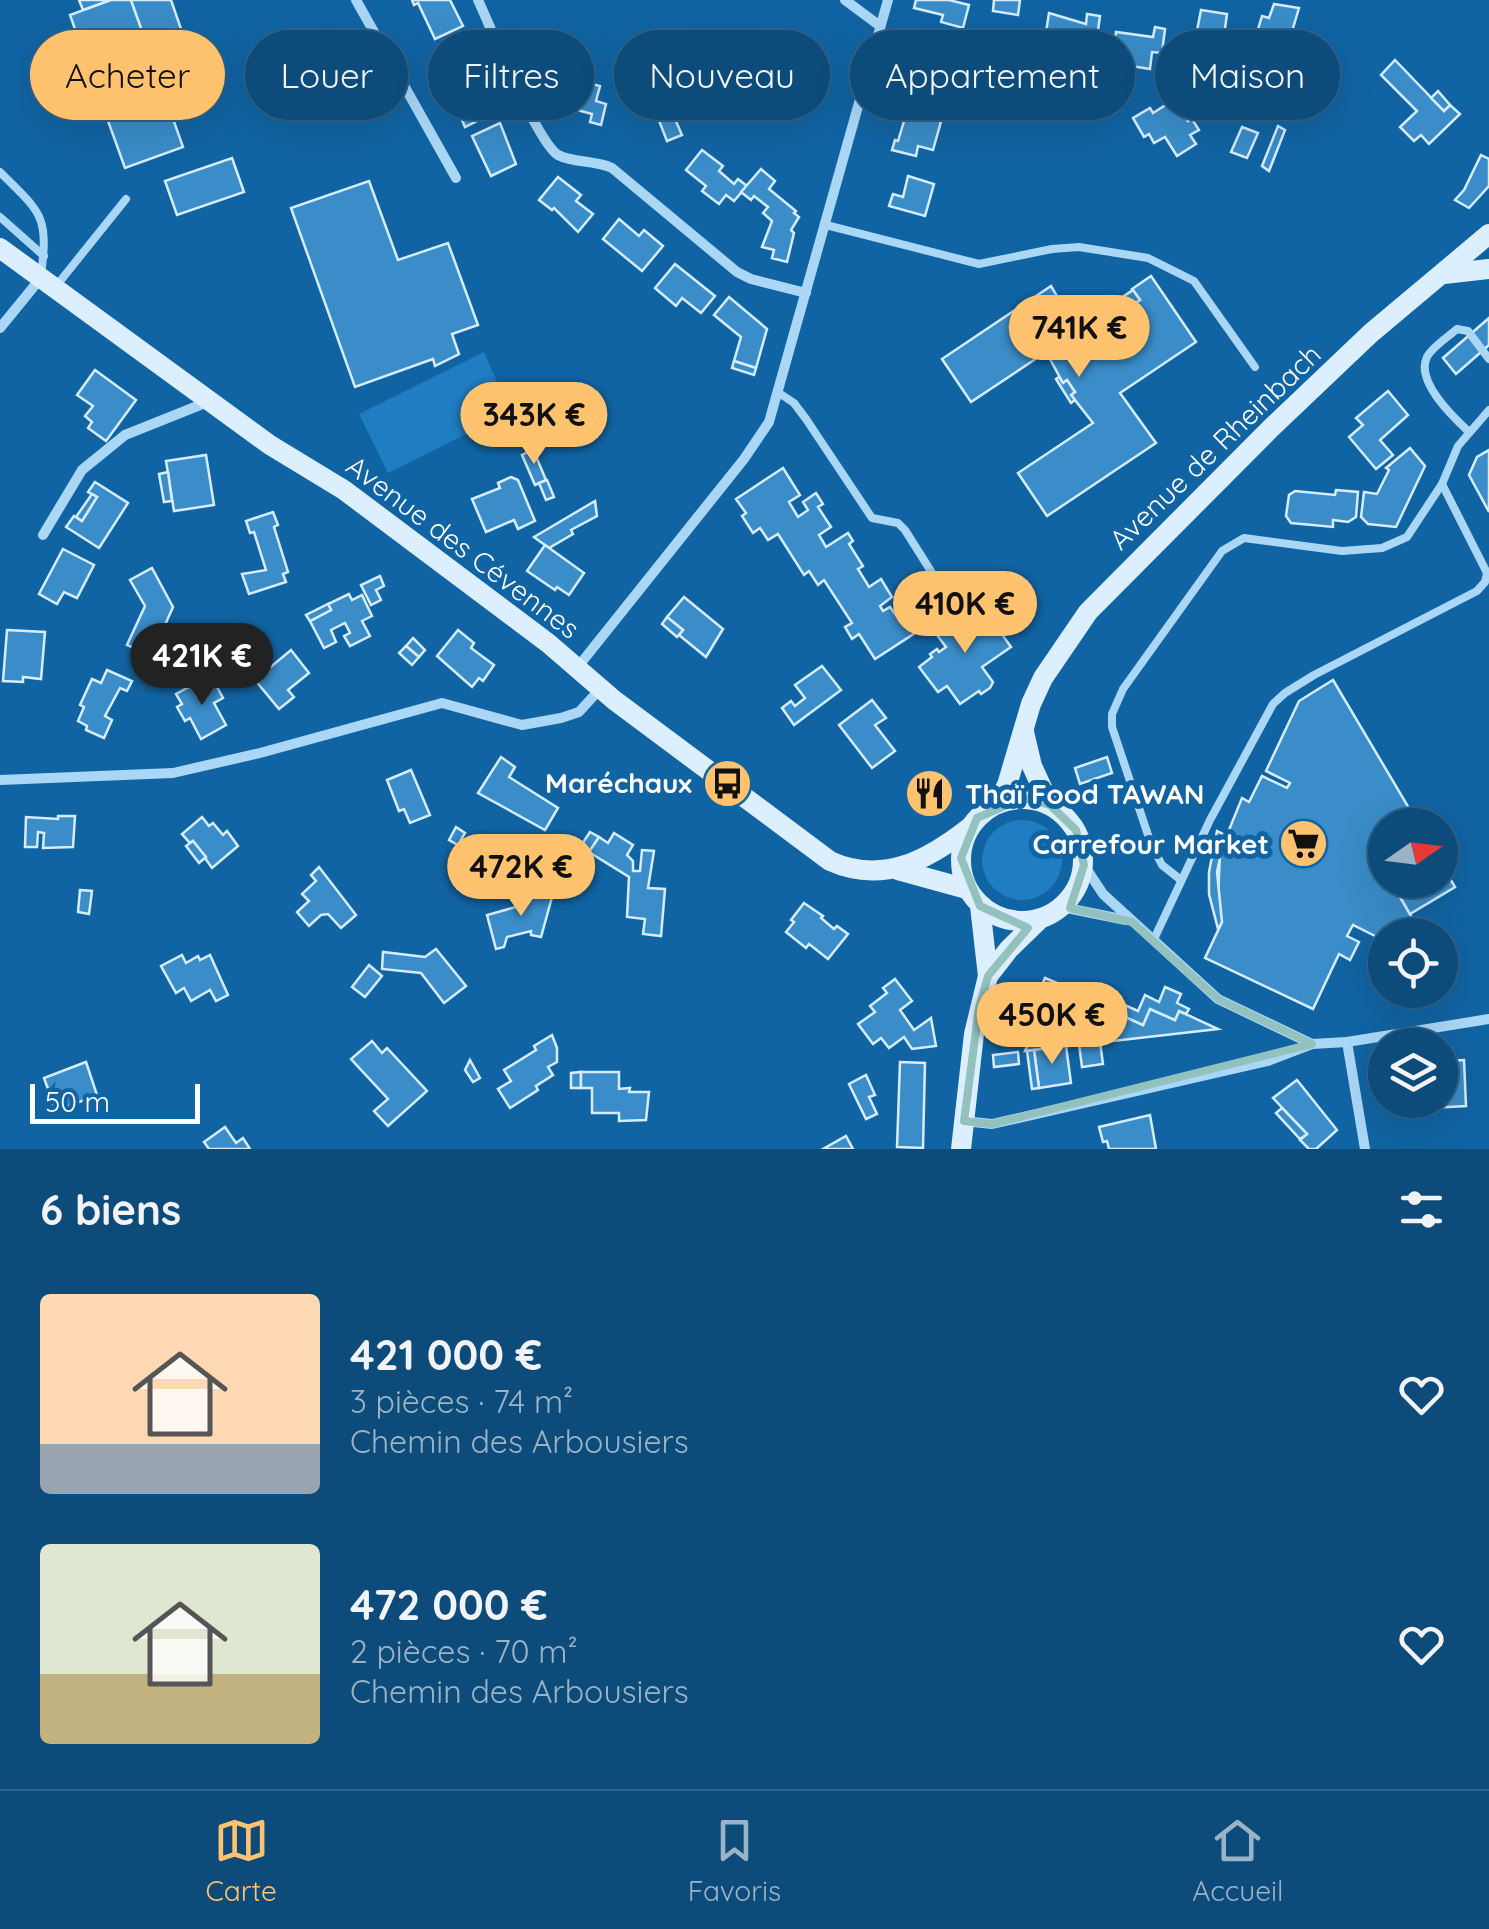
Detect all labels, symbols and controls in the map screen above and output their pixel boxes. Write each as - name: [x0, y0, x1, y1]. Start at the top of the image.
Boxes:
- chip: Acheter: [30, 30, 225, 120]
- chip: Louer: [245, 30, 408, 120]
- chip: Filtres: [428, 30, 594, 120]
- chip: Nouveau: [614, 30, 830, 120]
- chip: Appartement: [850, 30, 1135, 120]
- chip: Maison: [1155, 30, 1340, 120]
- pin: 741K €: [998, 295, 1160, 380]
- text: 741K €: [1031, 307, 1127, 347]
- street label: Avenue de Rheinbach: [1101, 337, 1328, 557]
- pin: 343K €: [453, 382, 615, 467]
- text: 343K €: [482, 394, 586, 434]
- street label: Avenue des Cévennes: [340, 448, 587, 646]
- pin: 410K €: [884, 571, 1046, 656]
- text: 410K €: [915, 583, 1015, 623]
- pin: 421K €: [121, 623, 283, 708]
- text: 421K €: [152, 635, 252, 675]
- bus stop icon: Maréchaux: [701, 757, 753, 809]
- place label: Maréchaux: [545, 765, 692, 800]
- restaurant icon: Thaï Food TAWAN: [904, 768, 956, 820]
- place label: Thaï Food TAWAN: [965, 776, 1204, 811]
- north arrow: [1368, 808, 1458, 898]
- map controls: [1368, 808, 1458, 1118]
- supermarket icon: Carrefour Market: [1278, 818, 1330, 870]
- place label: Carrefour Market: [1032, 826, 1269, 861]
- pin: 472K €: [440, 834, 602, 919]
- text: 472K €: [469, 846, 573, 886]
- button: locate: [1368, 918, 1458, 1008]
- pin: 450K €: [971, 982, 1133, 1067]
- text: 450K €: [999, 994, 1105, 1034]
- button: layers: [1368, 1028, 1458, 1118]
- scale bar: [30, 1079, 200, 1124]
- text: 50 m: [45, 1084, 110, 1119]
- icon: filters: [1394, 1182, 1449, 1237]
- text: 6 biens: [40, 1183, 181, 1236]
- text: 421 000 €: [350, 1328, 542, 1381]
- icon: home: [120, 1334, 240, 1454]
- icon: heart: [1394, 1367, 1449, 1422]
- text: 3 pièces · 74 m²: [350, 1381, 573, 1421]
- text: Chemin des Arbousiers: [350, 1421, 689, 1461]
- text: 472 000 €: [350, 1578, 548, 1631]
- icon: home: [120, 1584, 240, 1704]
- icon: heart: [1394, 1617, 1449, 1672]
- text: 2 pièces · 70 m²: [350, 1631, 578, 1671]
- text: Chemin des Arbousiers: [350, 1671, 689, 1711]
- tab: Carte: [206, 1813, 277, 1908]
- tab: Favoris: [688, 1813, 781, 1908]
- tab: Accueil: [1192, 1813, 1283, 1908]

